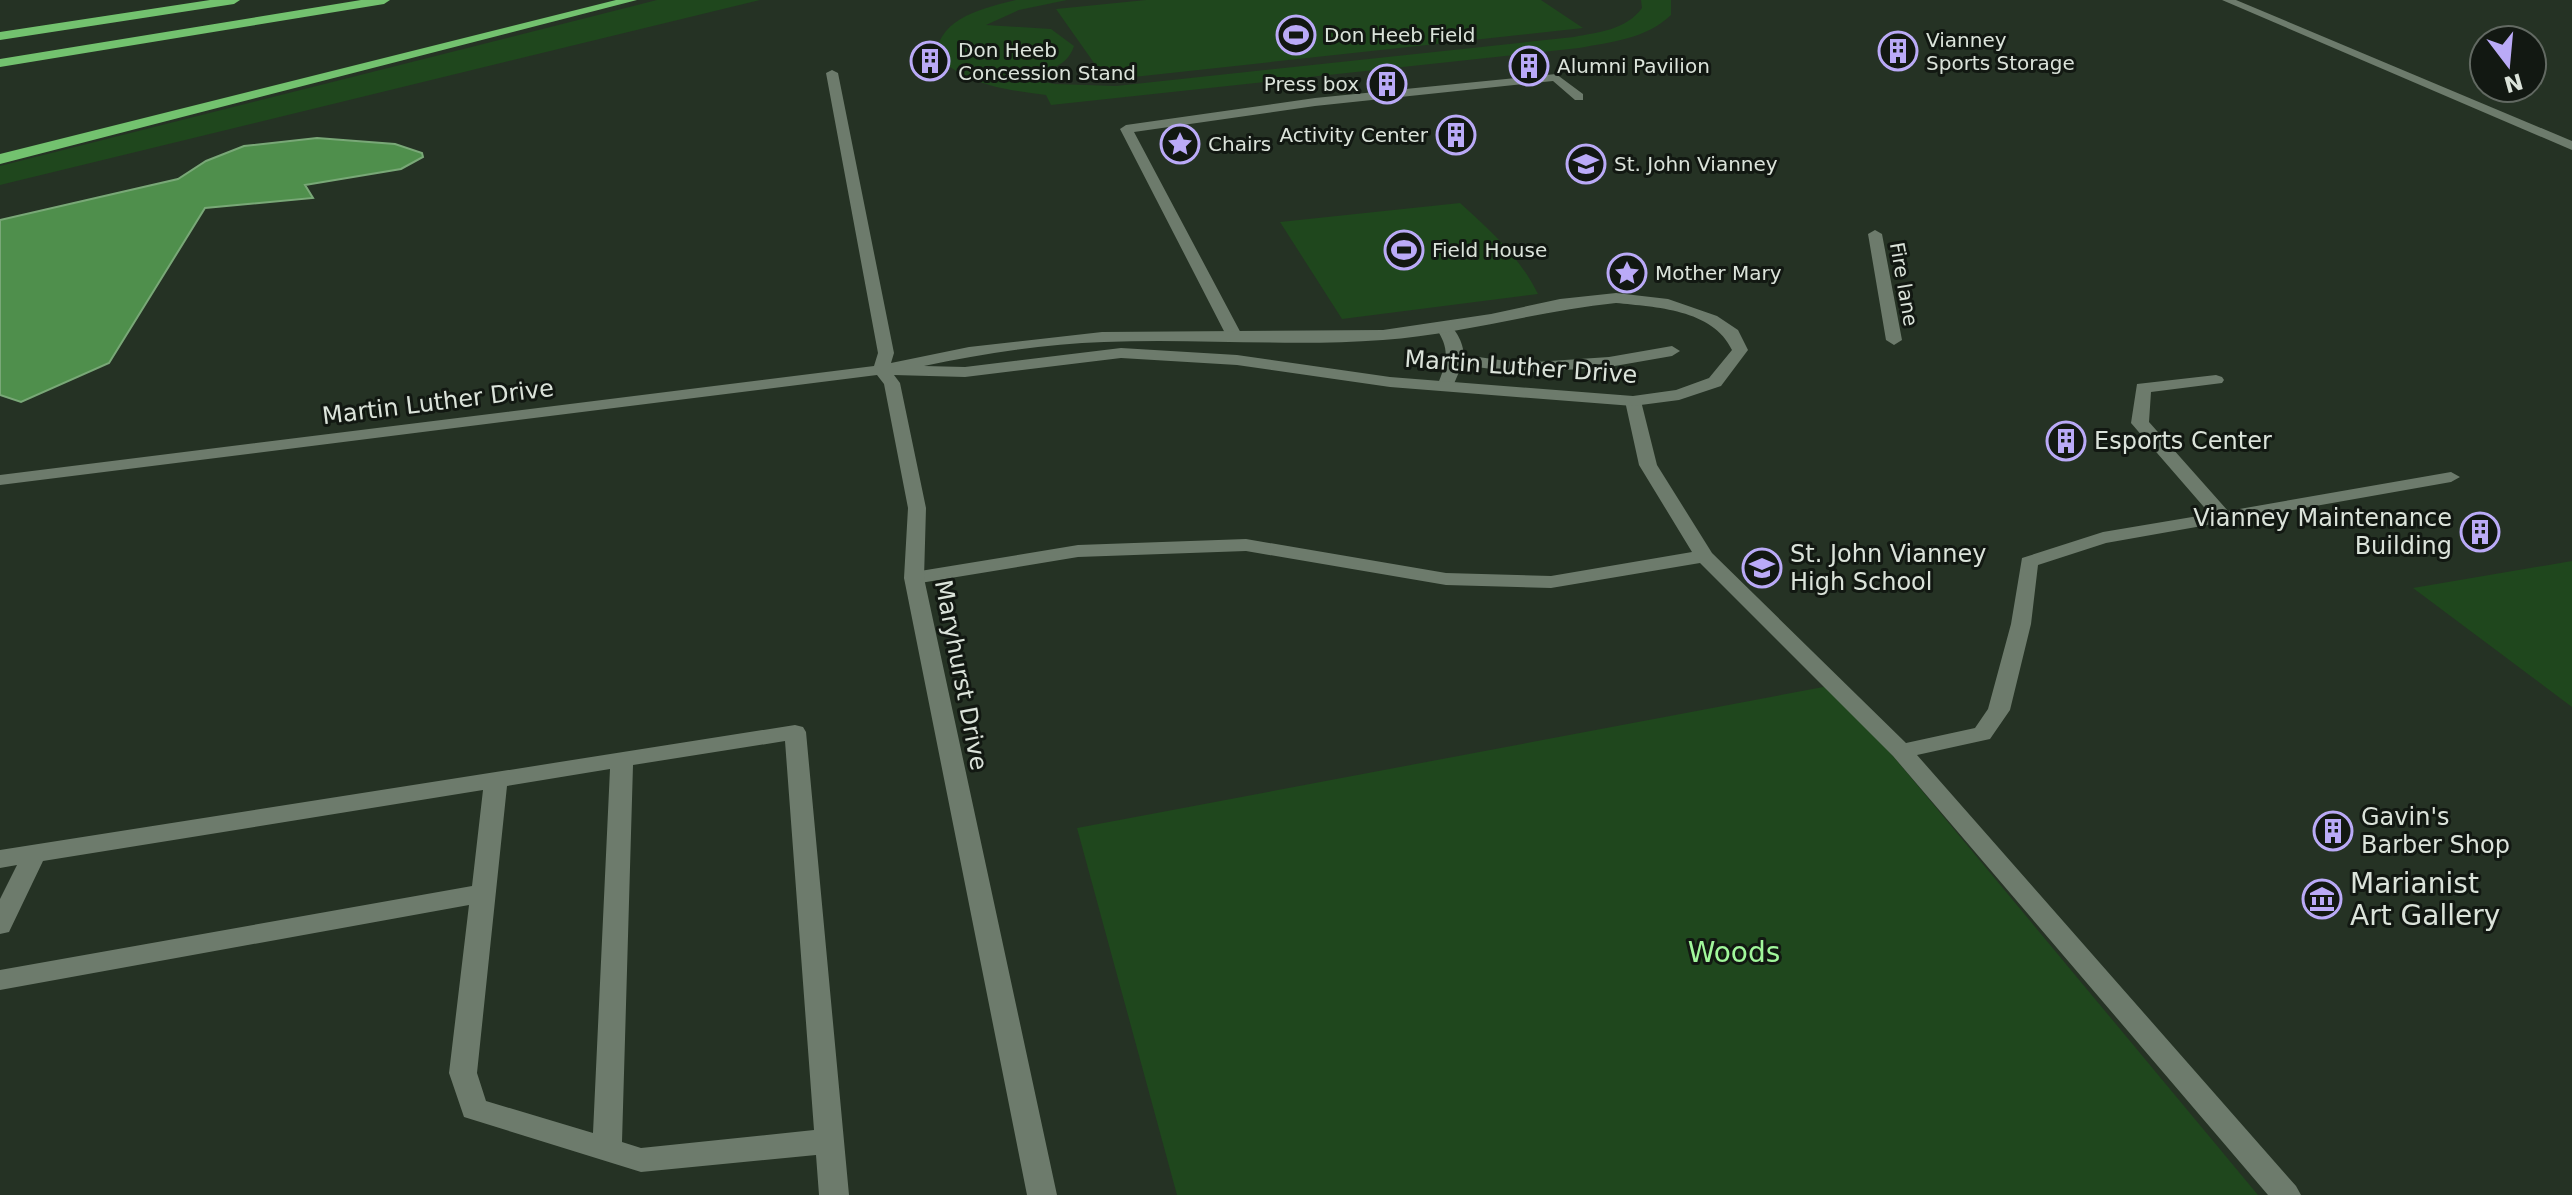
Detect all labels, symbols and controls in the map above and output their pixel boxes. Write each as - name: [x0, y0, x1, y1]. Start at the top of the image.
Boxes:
- sports icon: Don Heeb Field: [1275, 14, 1317, 56]
- place label: Don Heeb Field: [1324, 23, 1476, 47]
- north arrow: [2468, 24, 2548, 104]
- place label: Vianney Sports Storage: [1926, 28, 2075, 75]
- building icon: Vianney Sports Storage: [1877, 30, 1919, 72]
- place label: Don Heeb Concession Stand: [958, 38, 1136, 85]
- building icon: Don Heeb Concession Stand: [909, 40, 951, 82]
- building icon: Alumni Pavilion: [1508, 45, 1550, 87]
- place label: Alumni Pavilion: [1557, 54, 1710, 78]
- building icon: Press box: [1366, 63, 1408, 105]
- text: N: [2501, 68, 2526, 97]
- place label: Press box: [1264, 72, 1359, 96]
- building icon: Activity Center: [1435, 114, 1477, 156]
- place icon: Chairs: [1159, 123, 1201, 165]
- place label: Activity Center: [1280, 123, 1429, 147]
- place label: Chairs: [1208, 132, 1271, 156]
- school or university icon: St. John Vianney: [1565, 143, 1607, 185]
- place label: St. John Vianney: [1614, 152, 1778, 176]
- sports icon: Field House: [1383, 229, 1425, 271]
- place label: Field House: [1432, 238, 1547, 262]
- street label: Fire lane: [1885, 240, 1923, 328]
- place icon: Mother Mary: [1606, 252, 1648, 294]
- place label: Mother Mary: [1655, 261, 1782, 285]
- street label: Martin Luther Drive: [1404, 345, 1638, 389]
- street label: Martin Luther Drive: [321, 374, 555, 430]
- building icon: Esports Center: [2045, 420, 2087, 462]
- place label: Esports Center: [2094, 427, 2272, 455]
- place label: Vianney Maintenance Building: [2193, 504, 2452, 560]
- building icon: Vianney Maintenance Building: [2459, 511, 2501, 553]
- place label: St. John Vianney High School: [1790, 540, 1986, 596]
- school or university icon: St. John Vianney High School: [1741, 547, 1783, 589]
- street label: Maryhurst Drive: [929, 577, 993, 773]
- place label: Gavin's Barber Shop: [2361, 803, 2510, 859]
- building icon: Gavin's Barber Shop: [2312, 810, 2354, 852]
- place label: Marianist Art Gallery: [2350, 867, 2500, 932]
- museum icon: Marianist Art Gallery: [2301, 878, 2343, 920]
- park label: Woods: [1688, 936, 1780, 969]

